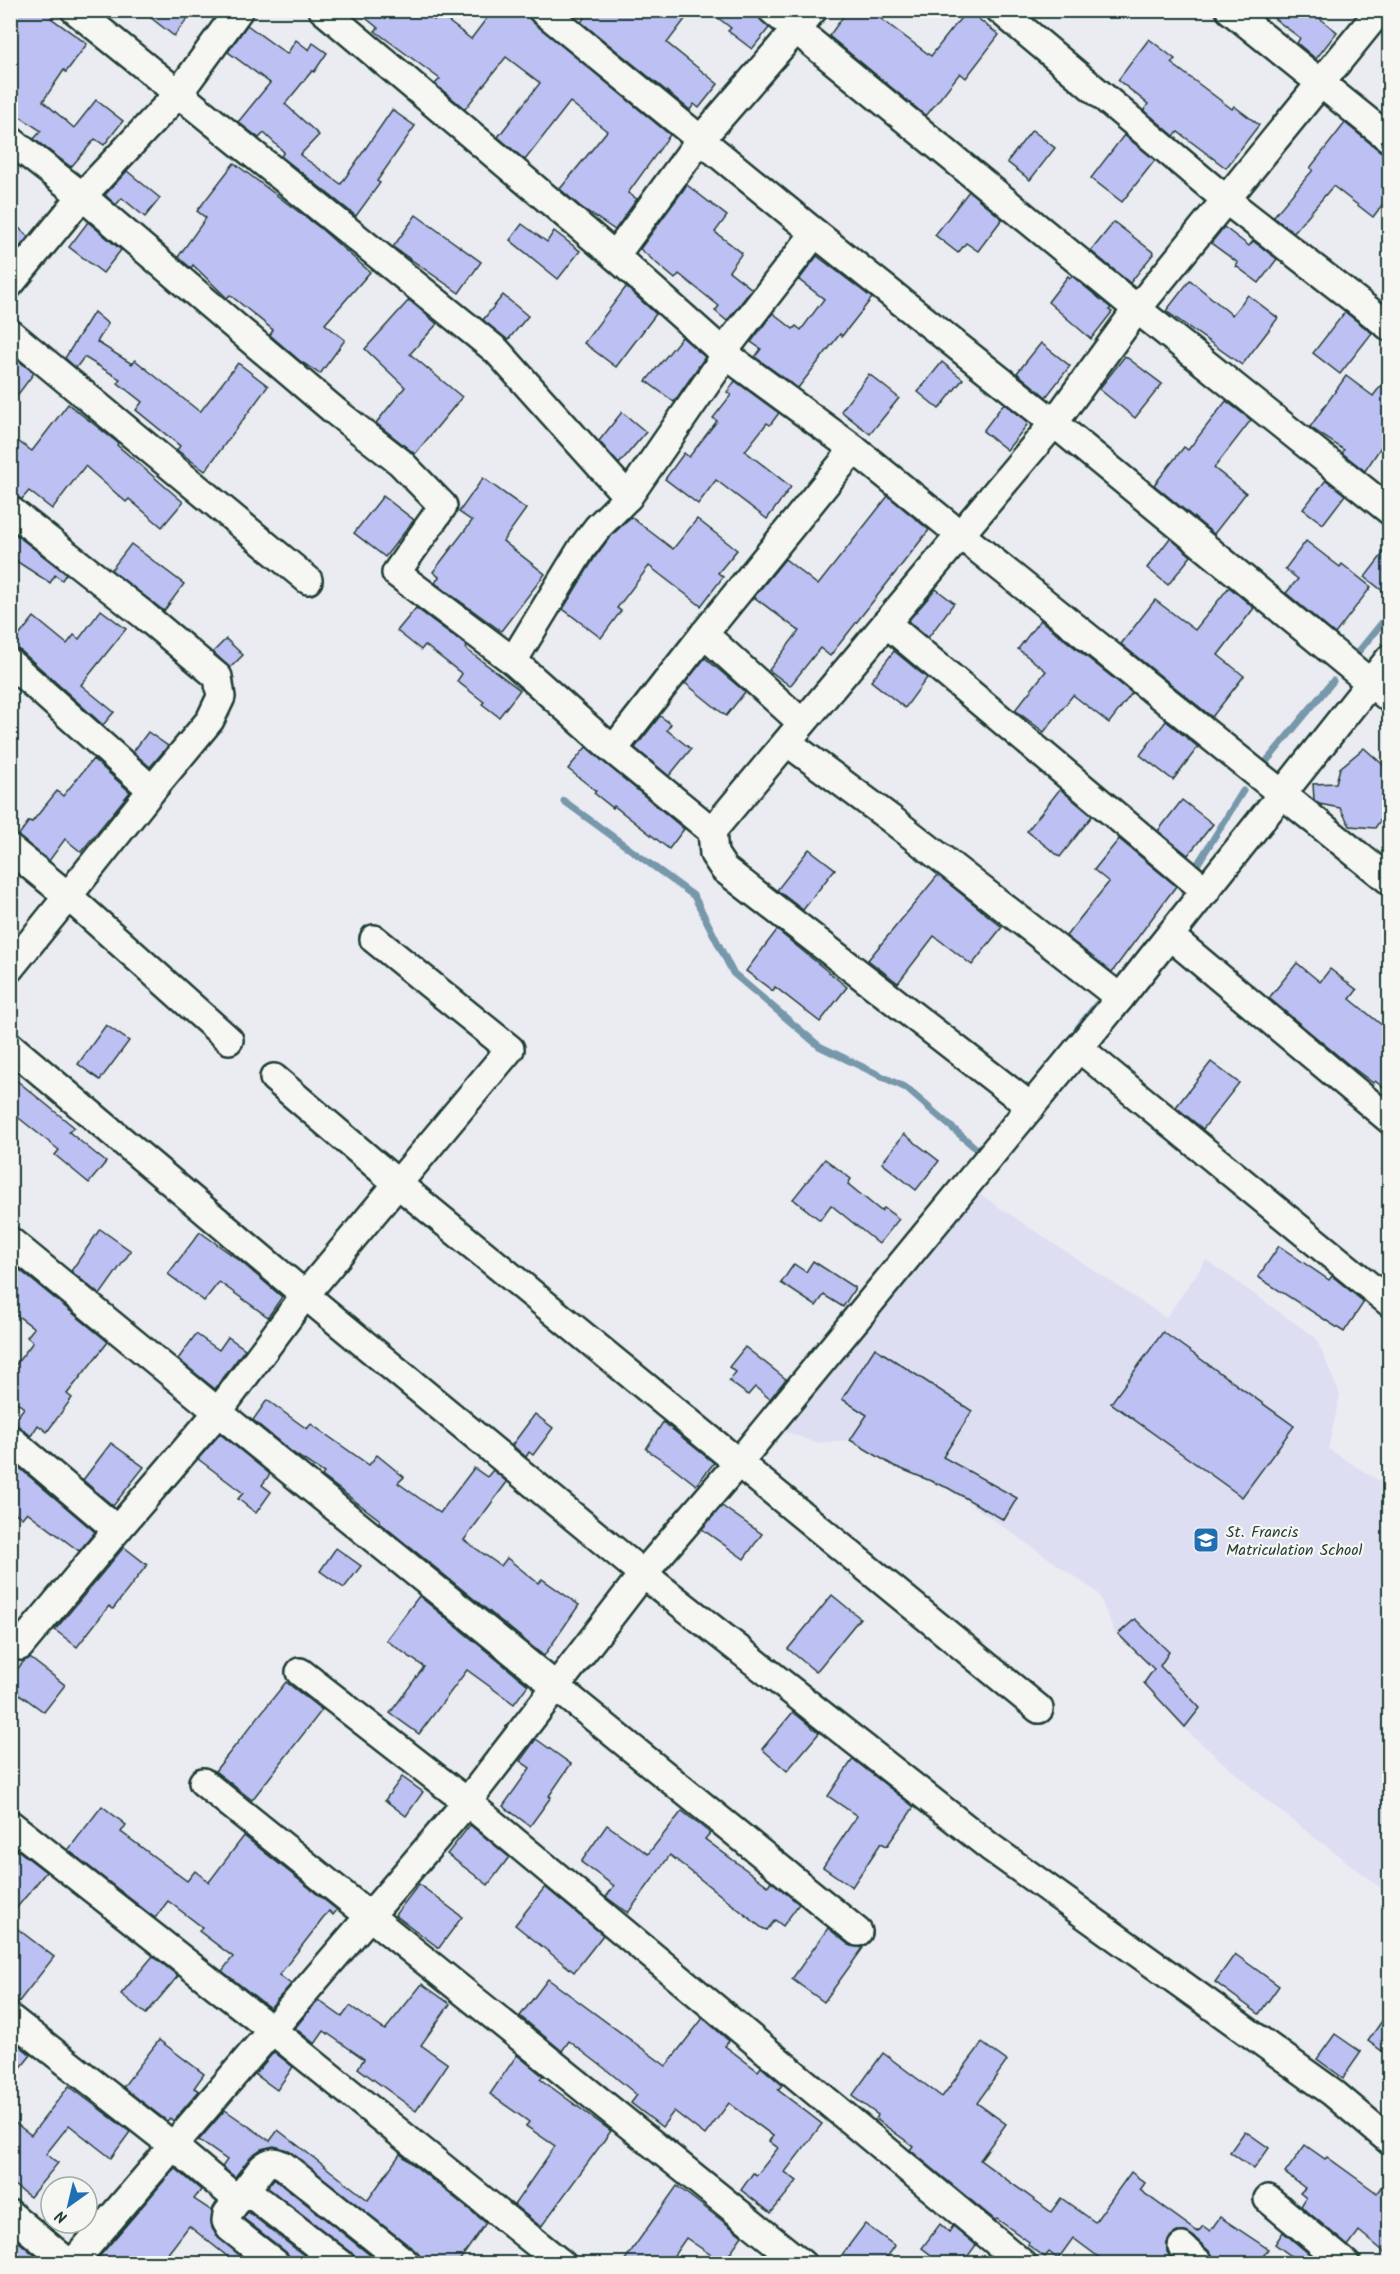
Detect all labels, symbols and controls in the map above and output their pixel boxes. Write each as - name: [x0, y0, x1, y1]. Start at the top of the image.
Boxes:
- place label: St. Francis Matriculation School: [1226, 1520, 1363, 1563]
- school or university icon: St. Francis Matriculation School: [1191, 1525, 1221, 1555]
- north arrow: [39, 2175, 99, 2235]
- text: N: [50, 2203, 73, 2229]

